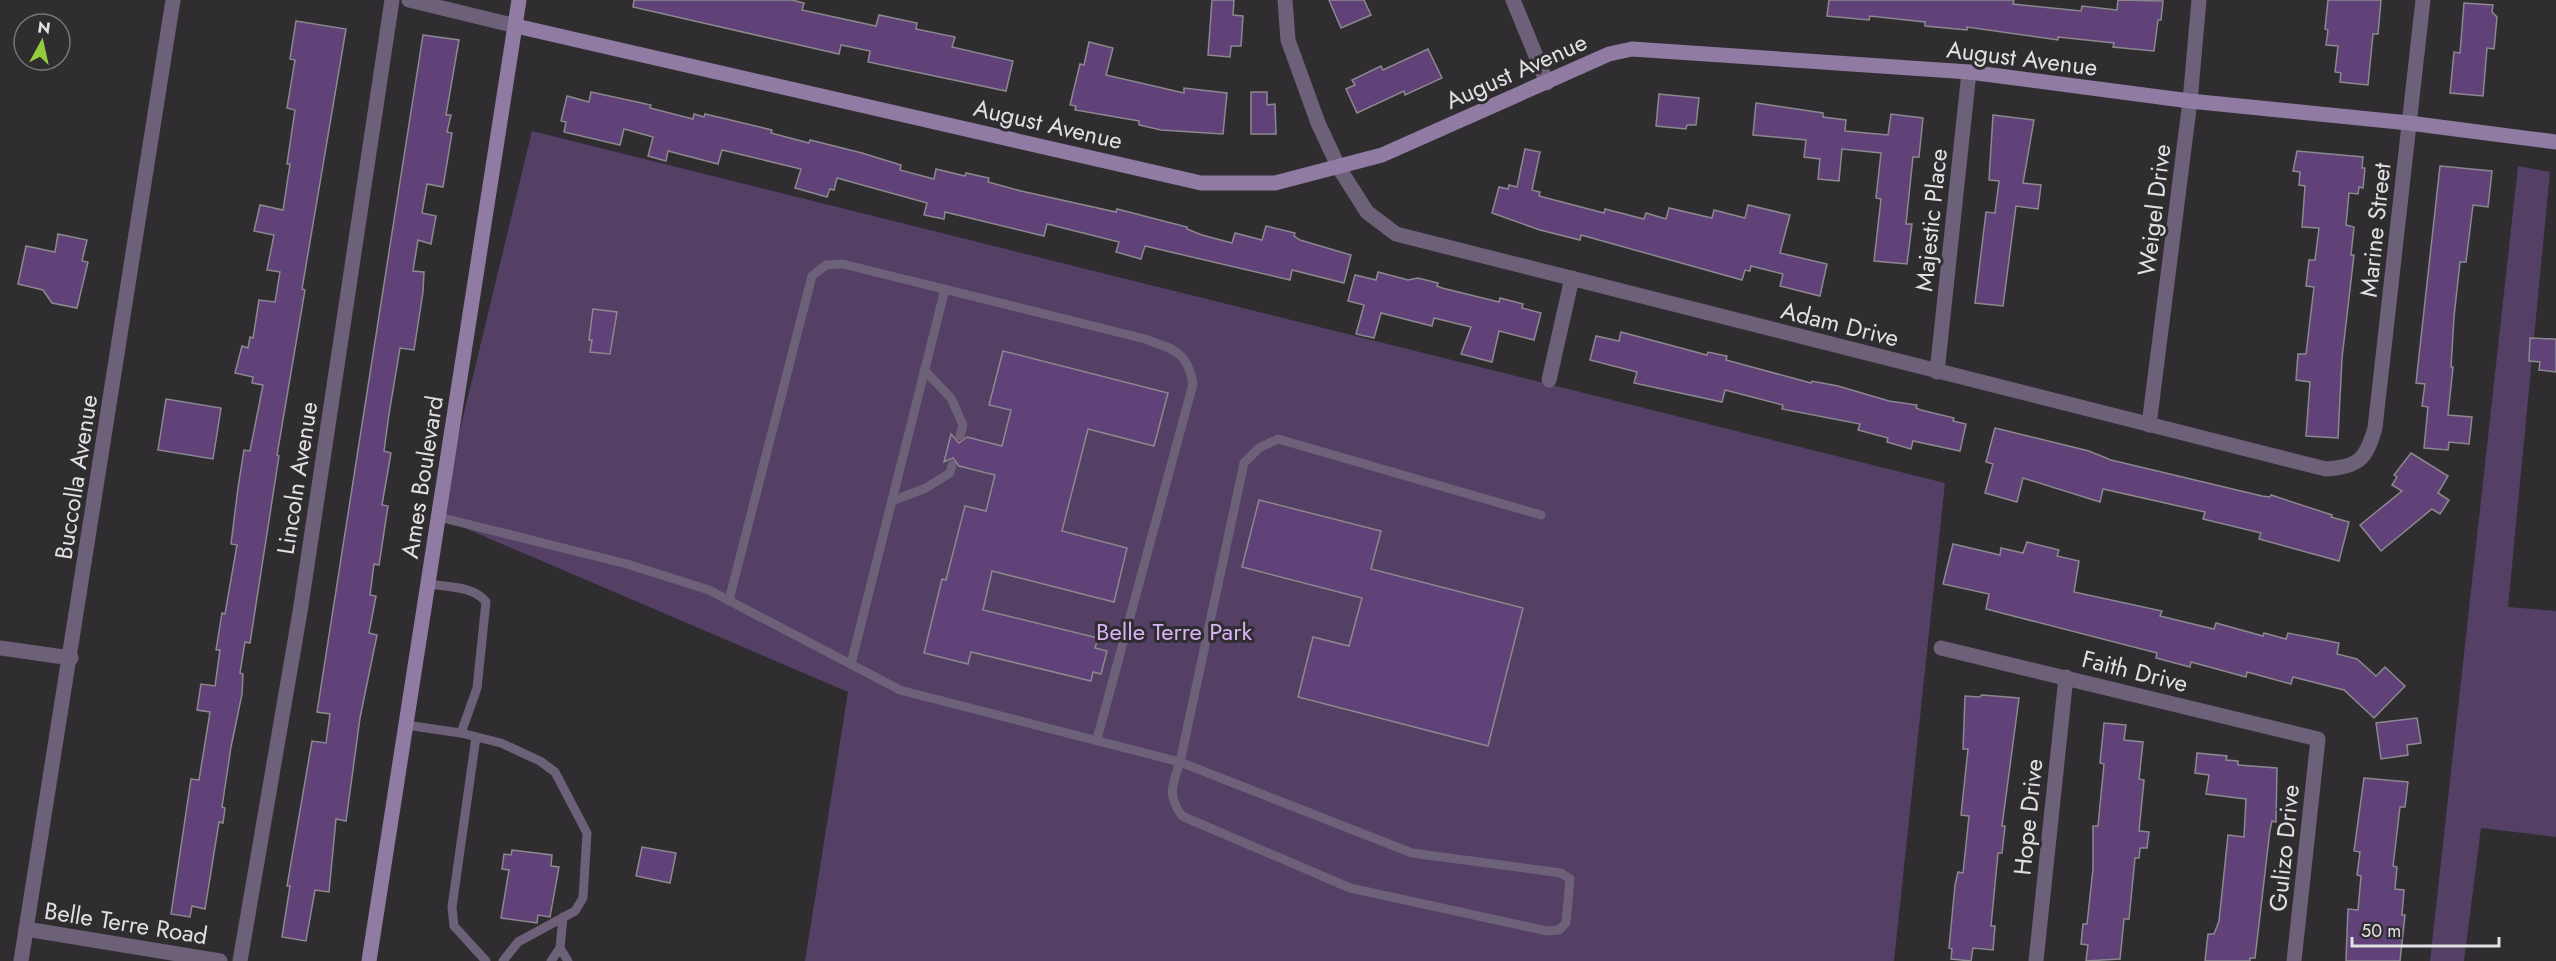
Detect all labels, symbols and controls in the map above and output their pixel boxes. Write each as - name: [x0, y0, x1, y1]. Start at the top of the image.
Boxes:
- north arrow: [12, 12, 72, 72]
- text: N: [36, 15, 52, 40]
- street label: August Avenue: [1440, 24, 1592, 118]
- street label: August Avenue: [1945, 31, 2099, 85]
- street label: August Avenue: [970, 90, 1126, 158]
- street label: Weigel Drive: [2129, 142, 2179, 278]
- street label: Majestic Place: [1906, 147, 1956, 293]
- street label: Marine Street: [2351, 161, 2399, 299]
- street label: Adam Drive: [1777, 292, 1903, 356]
- street label: Buccolla Avenue: [46, 392, 106, 562]
- street label: Ames Boulevard: [392, 393, 452, 561]
- street label: Lincoln Avenue: [268, 399, 326, 557]
- park label: Belle Terre Park: [1096, 614, 1252, 649]
- street label: Faith Drive: [2078, 641, 2192, 701]
- street label: Hope Drive: [2004, 757, 2052, 877]
- street label: Gulizo Drive: [2260, 783, 2308, 913]
- street label: Belle Terre Road: [42, 893, 210, 953]
- scale bar: [2352, 910, 2499, 948]
- text: 50 m: [2361, 918, 2401, 944]

